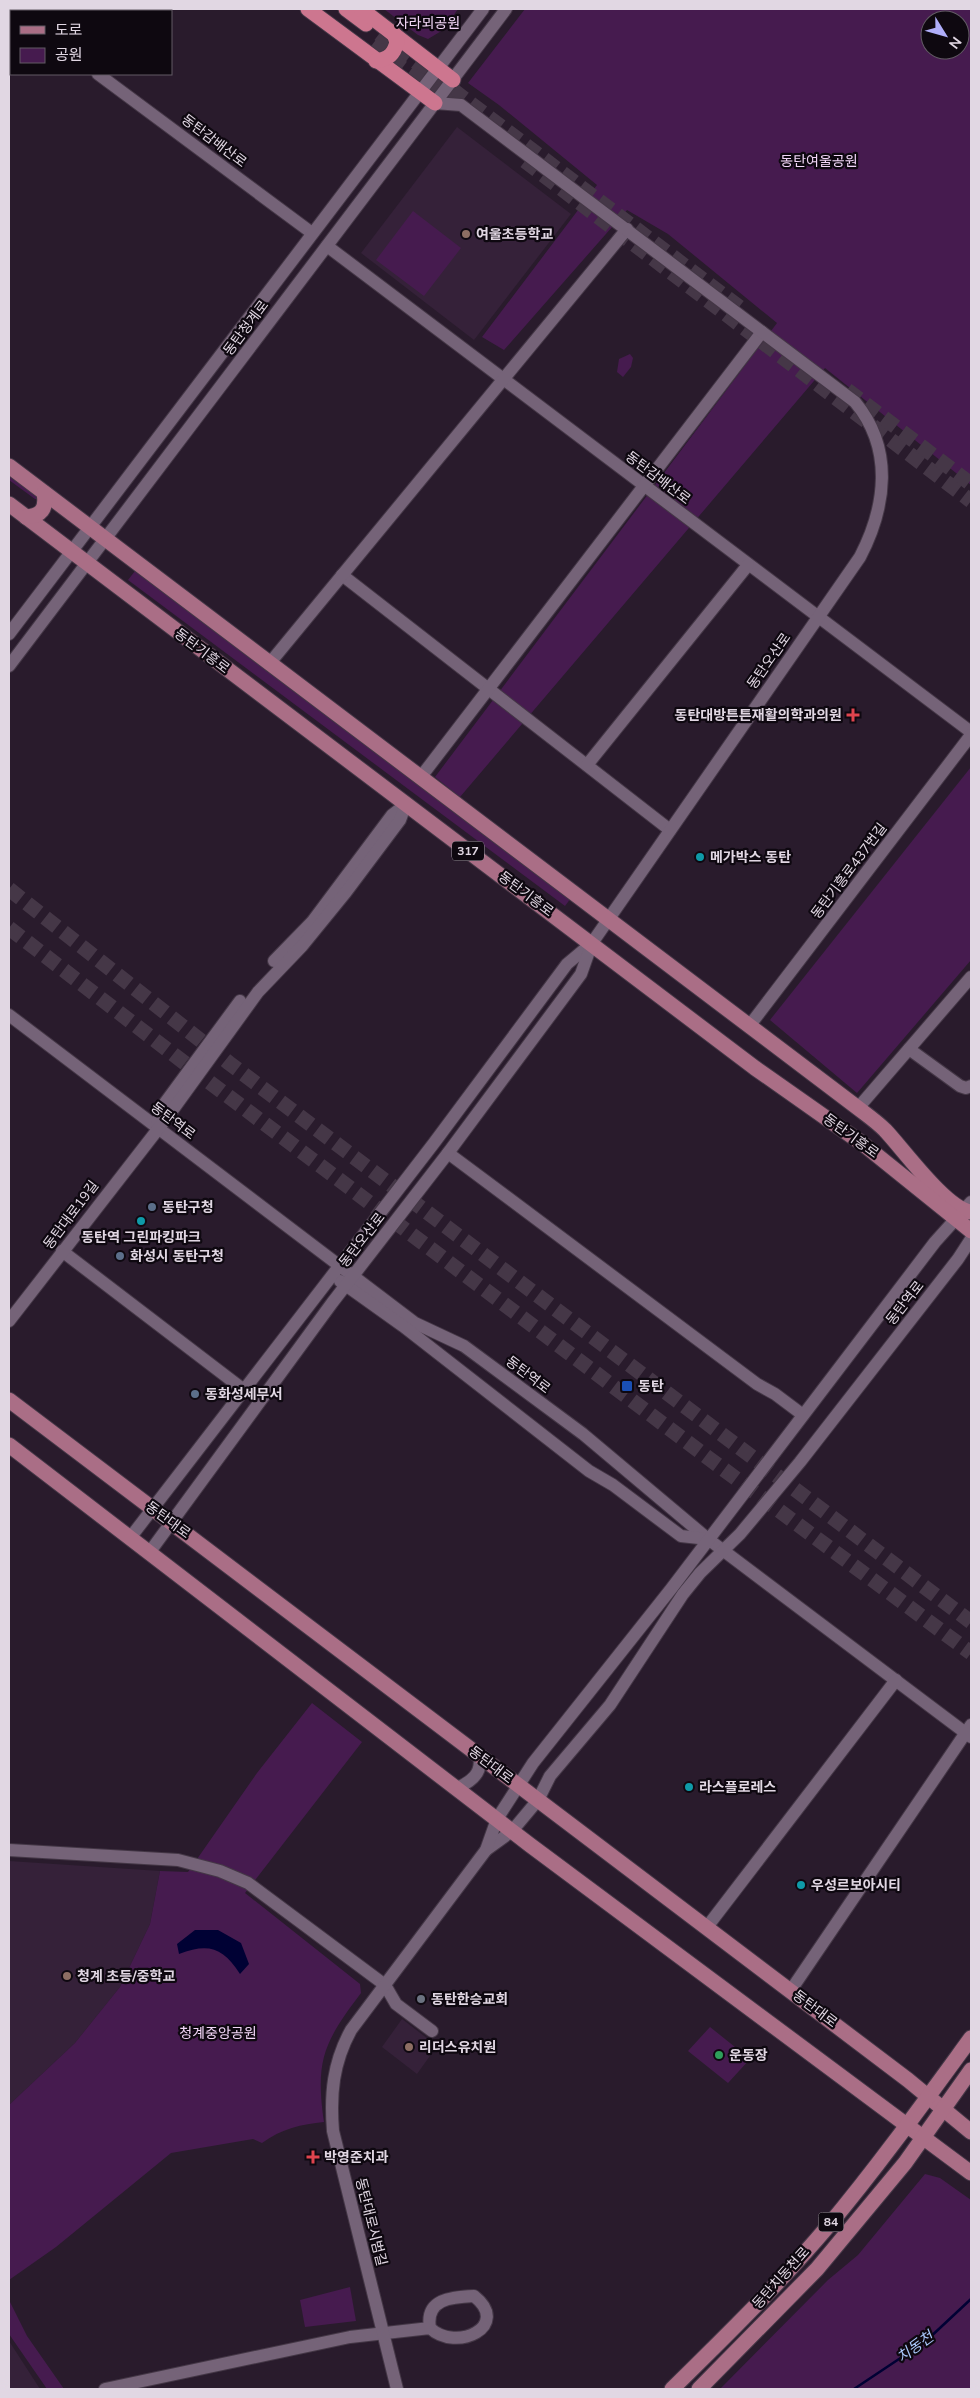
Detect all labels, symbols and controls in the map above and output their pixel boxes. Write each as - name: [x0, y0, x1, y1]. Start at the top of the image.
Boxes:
- legend: [10, 10, 172, 75]
- north arrow: [920, 10, 970, 60]
- park label: 자라뫼공원: [396, 14, 460, 33]
- text: 도로: [55, 20, 83, 40]
- text: N: [944, 33, 966, 52]
- text: 공원: [55, 45, 83, 65]
- street label: 동탄감배산로: [177, 110, 251, 172]
- park label: 동탄여울공원: [780, 152, 858, 171]
- place label: 여울초등학교: [476, 225, 553, 244]
- marker: 여울초등학교: [460, 228, 472, 240]
- street label: 동탄청계로: [219, 296, 273, 359]
- street label: 동탄감배산로: [621, 447, 695, 509]
- street label: 동탄기흥로: [171, 624, 234, 678]
- street label: 동탄오산로: [743, 629, 795, 693]
- place label: 동탄대방튼튼재활의학과의원: [675, 706, 842, 725]
- marker: 동탄대방튼튼재활의학과의원: [846, 708, 860, 722]
- street label: 동탄기흥로437번길: [807, 819, 891, 923]
- road number: 317: [452, 841, 484, 860]
- place label: 메가박스 동탄: [710, 848, 791, 867]
- marker: 메가박스 동탄: [694, 851, 706, 863]
- street label: 동탄기흥로: [495, 867, 558, 921]
- street label: 동탄역로: [147, 1098, 199, 1144]
- street label: 동탄기흥로: [819, 1109, 883, 1163]
- street label: 동탄대로19길: [39, 1177, 103, 1253]
- place label: 동탄구청: [162, 1198, 214, 1217]
- marker: 동탄구청: [146, 1201, 158, 1213]
- street label: 동탄오산로: [335, 1209, 389, 1271]
- marker: 동탄역 그린파킹파크: [135, 1215, 147, 1227]
- place label: 동탄역 그린파킹파크: [81, 1228, 201, 1247]
- place label: 화성시 동탄구청: [130, 1247, 224, 1266]
- marker: 화성시 동탄구청: [114, 1250, 126, 1262]
- street label: 동탄역로: [882, 1277, 928, 1329]
- street label: 동탄역로: [502, 1352, 554, 1398]
- place label: 동탄: [638, 1377, 664, 1396]
- marker: 동탄: [620, 1379, 634, 1393]
- place label: 동화성세무서: [205, 1385, 282, 1404]
- marker: 동화성세무서: [189, 1388, 201, 1400]
- street label: 동탄대로: [142, 1497, 195, 1543]
- street label: 동탄대로: [465, 1742, 517, 1788]
- place label: 라스플로레스: [699, 1778, 776, 1797]
- marker: 라스플로레스: [683, 1781, 695, 1793]
- place label: 우성르보아시티: [811, 1876, 901, 1895]
- marker: 우성르보아시티: [795, 1879, 807, 1891]
- place label: 청계 초등/중학교: [77, 1967, 175, 1986]
- marker: 청계 초등/중학교: [61, 1970, 73, 1982]
- street label: 동탄대로: [789, 1986, 841, 2032]
- place label: 동탄한승교회: [431, 1990, 508, 2009]
- marker: 동탄한승교회: [415, 1993, 427, 2005]
- park label: 청계중앙공원: [179, 2024, 257, 2043]
- place label: 리더스유치원: [419, 2038, 496, 2057]
- marker: 리더스유치원: [403, 2041, 415, 2053]
- place label: 운동장: [729, 2046, 768, 2065]
- marker: 운동장: [713, 2049, 725, 2061]
- place label: 박영준치과: [324, 2148, 389, 2167]
- marker: 박영준치과: [306, 2150, 320, 2164]
- street label: 동탄대로시범길: [351, 2176, 391, 2268]
- road number: 84: [818, 2212, 844, 2232]
- street label: 동탄치동천로: [748, 2243, 814, 2313]
- water label: 치동천: [892, 2325, 939, 2367]

